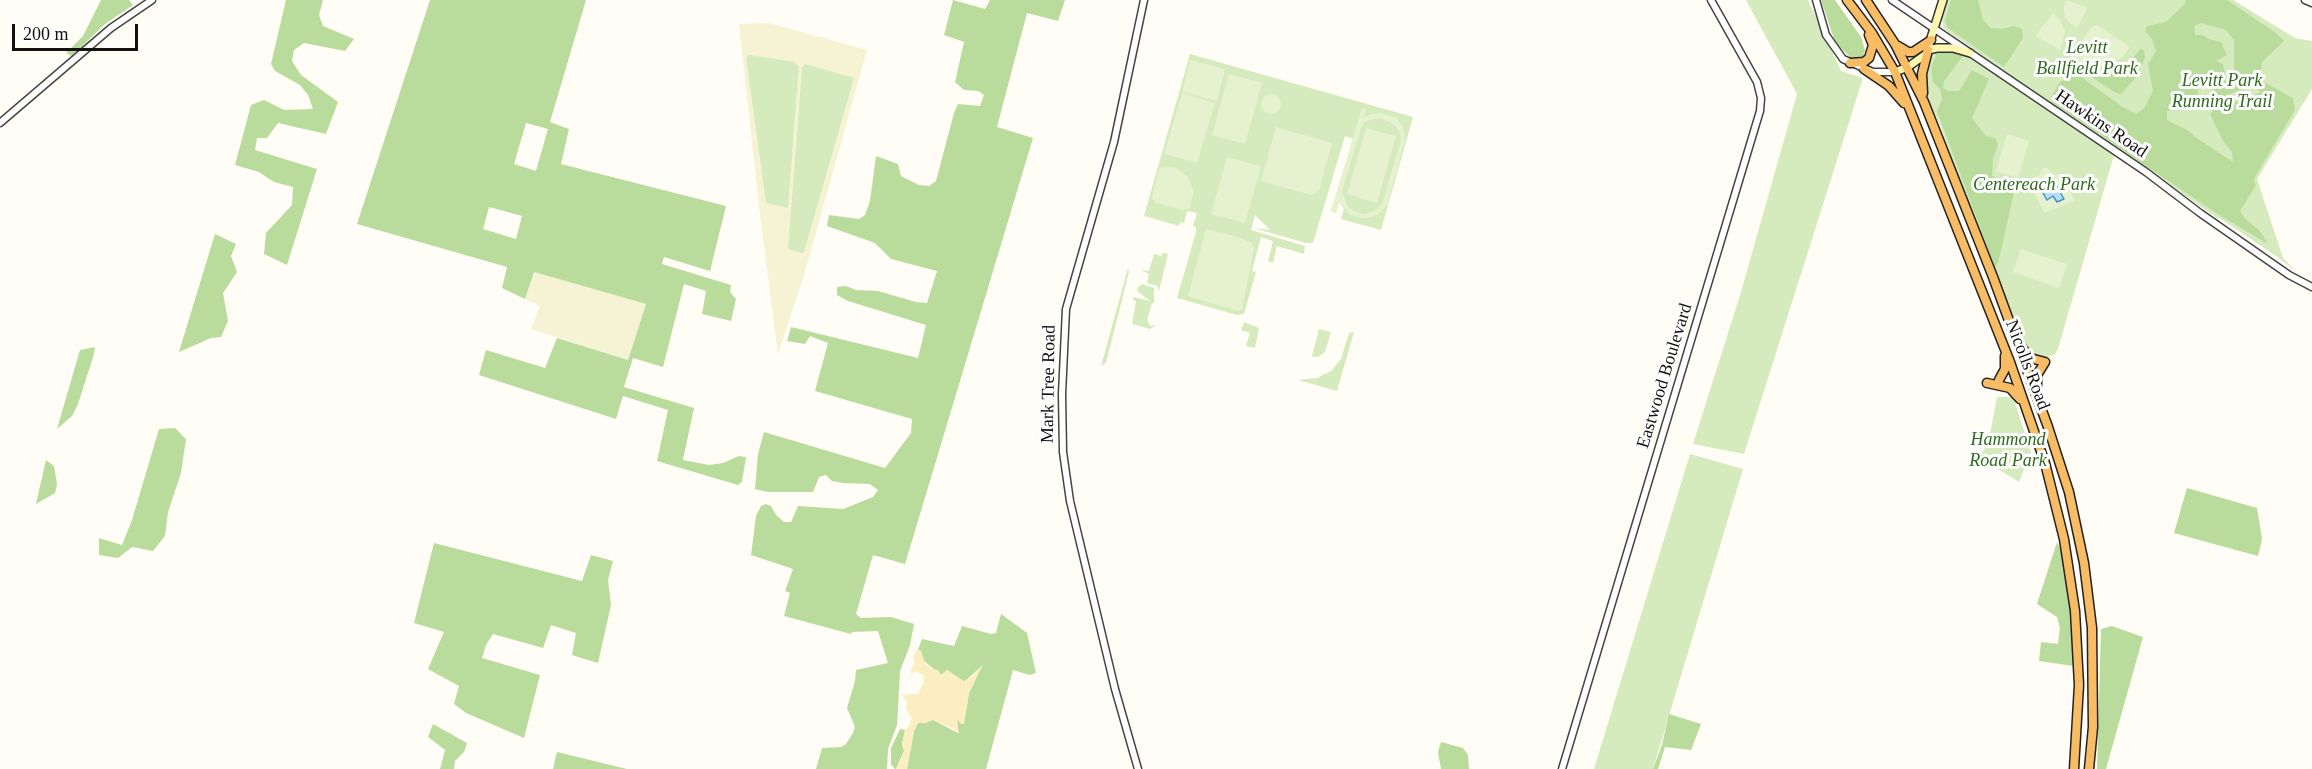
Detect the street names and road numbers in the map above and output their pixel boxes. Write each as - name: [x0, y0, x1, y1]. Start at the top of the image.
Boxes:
- street label: Hawkins Road: [2051, 85, 2151, 163]
- street label: Eastwood Boulevard: [1633, 301, 1697, 451]
- street label: Nicolls Road: [2000, 317, 2054, 413]
- street label: Mark Tree Road: [1037, 325, 1061, 443]

